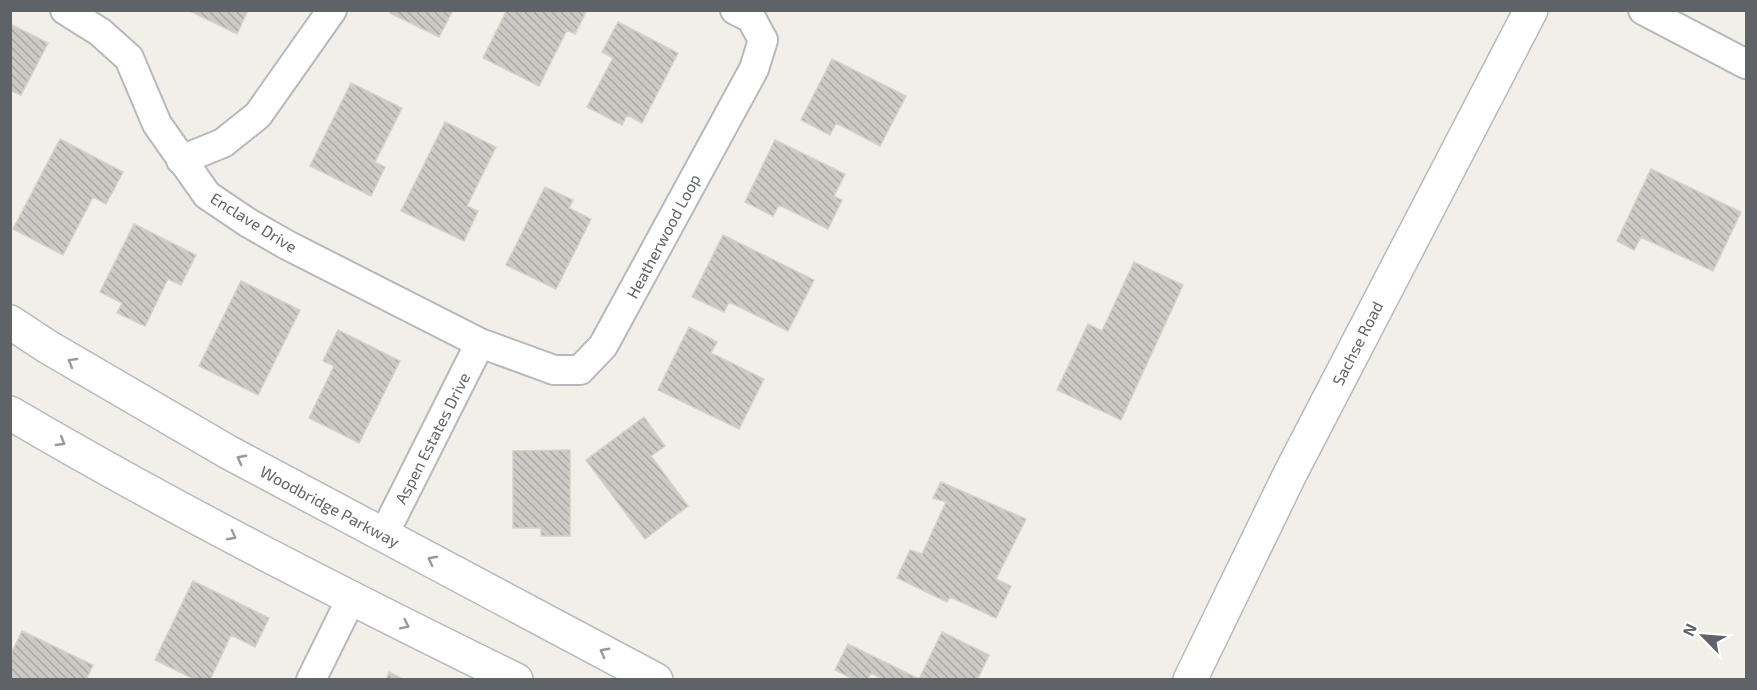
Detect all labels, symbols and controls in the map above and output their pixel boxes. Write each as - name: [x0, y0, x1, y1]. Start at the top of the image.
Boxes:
- street label: Heatherwood Loop: [622, 171, 704, 301]
- street label: Enclave Drive: [207, 188, 301, 256]
- street label: Sachse Road: [1328, 298, 1386, 388]
- one-way arrow: [68, 357, 78, 369]
- street label: Aspen Estates Drive: [391, 369, 473, 507]
- one-way arrow: [55, 435, 65, 447]
- one-way arrow: [237, 455, 248, 466]
- street label: Woodbridge Parkway: [257, 461, 403, 551]
- one-way arrow: [226, 529, 236, 540]
- one-way arrow: [428, 555, 439, 567]
- north arrow: [1673, 606, 1733, 666]
- one-way arrow: [399, 618, 410, 630]
- text: N: [1678, 620, 1700, 639]
- one-way arrow: [600, 648, 610, 659]

